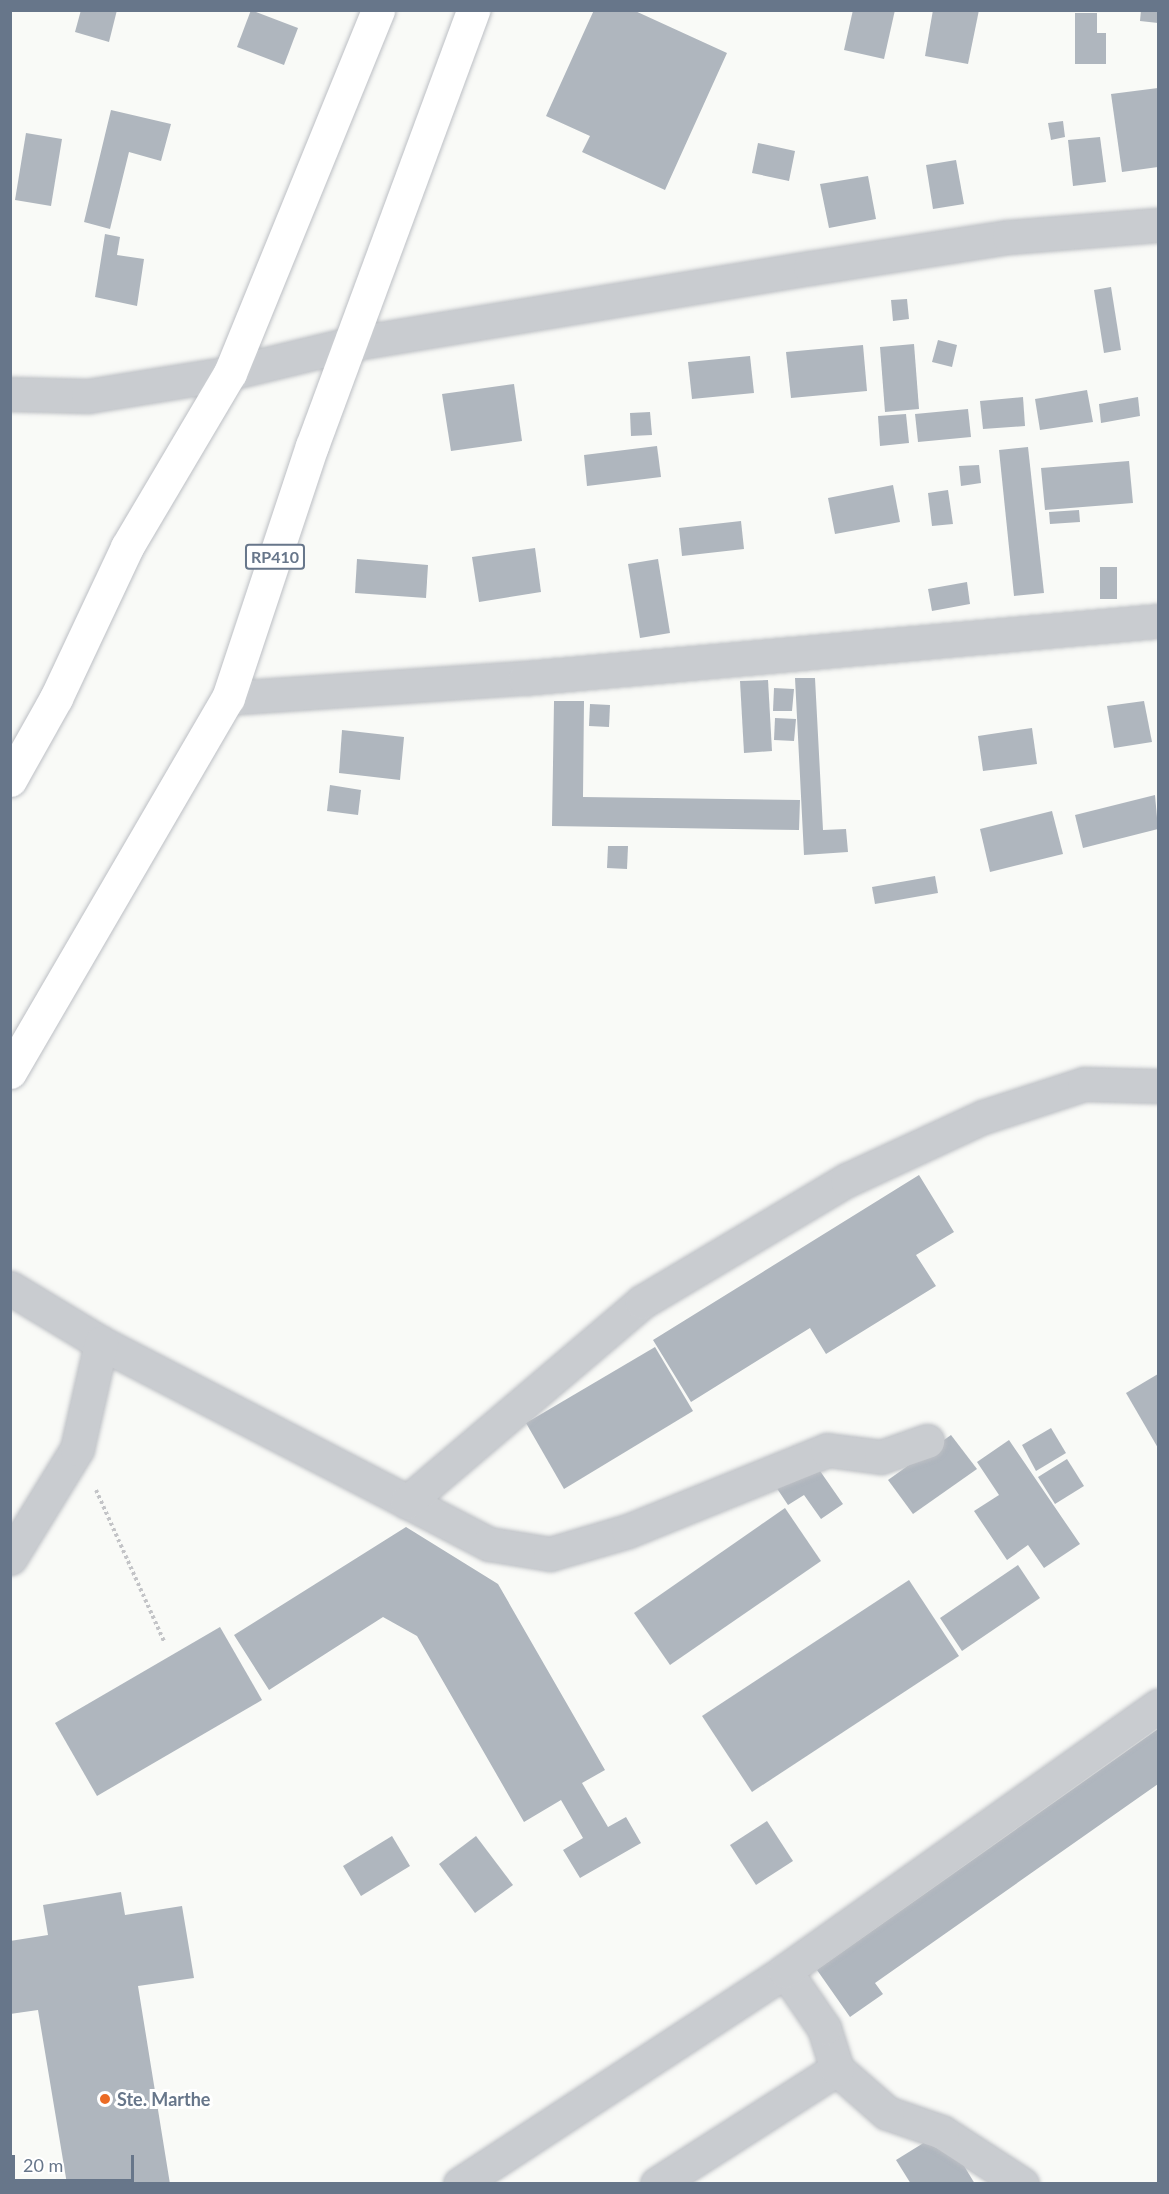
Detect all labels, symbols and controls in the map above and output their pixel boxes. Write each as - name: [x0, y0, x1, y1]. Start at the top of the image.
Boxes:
- road number: RP410: [244, 544, 306, 570]
- place label: Ste. Marthe: [117, 2088, 210, 2110]
- marker: Ste. Marthe: [98, 2092, 112, 2106]
- scale bar: [15, 2143, 136, 2181]
- text: 20 m: [23, 2154, 63, 2176]

